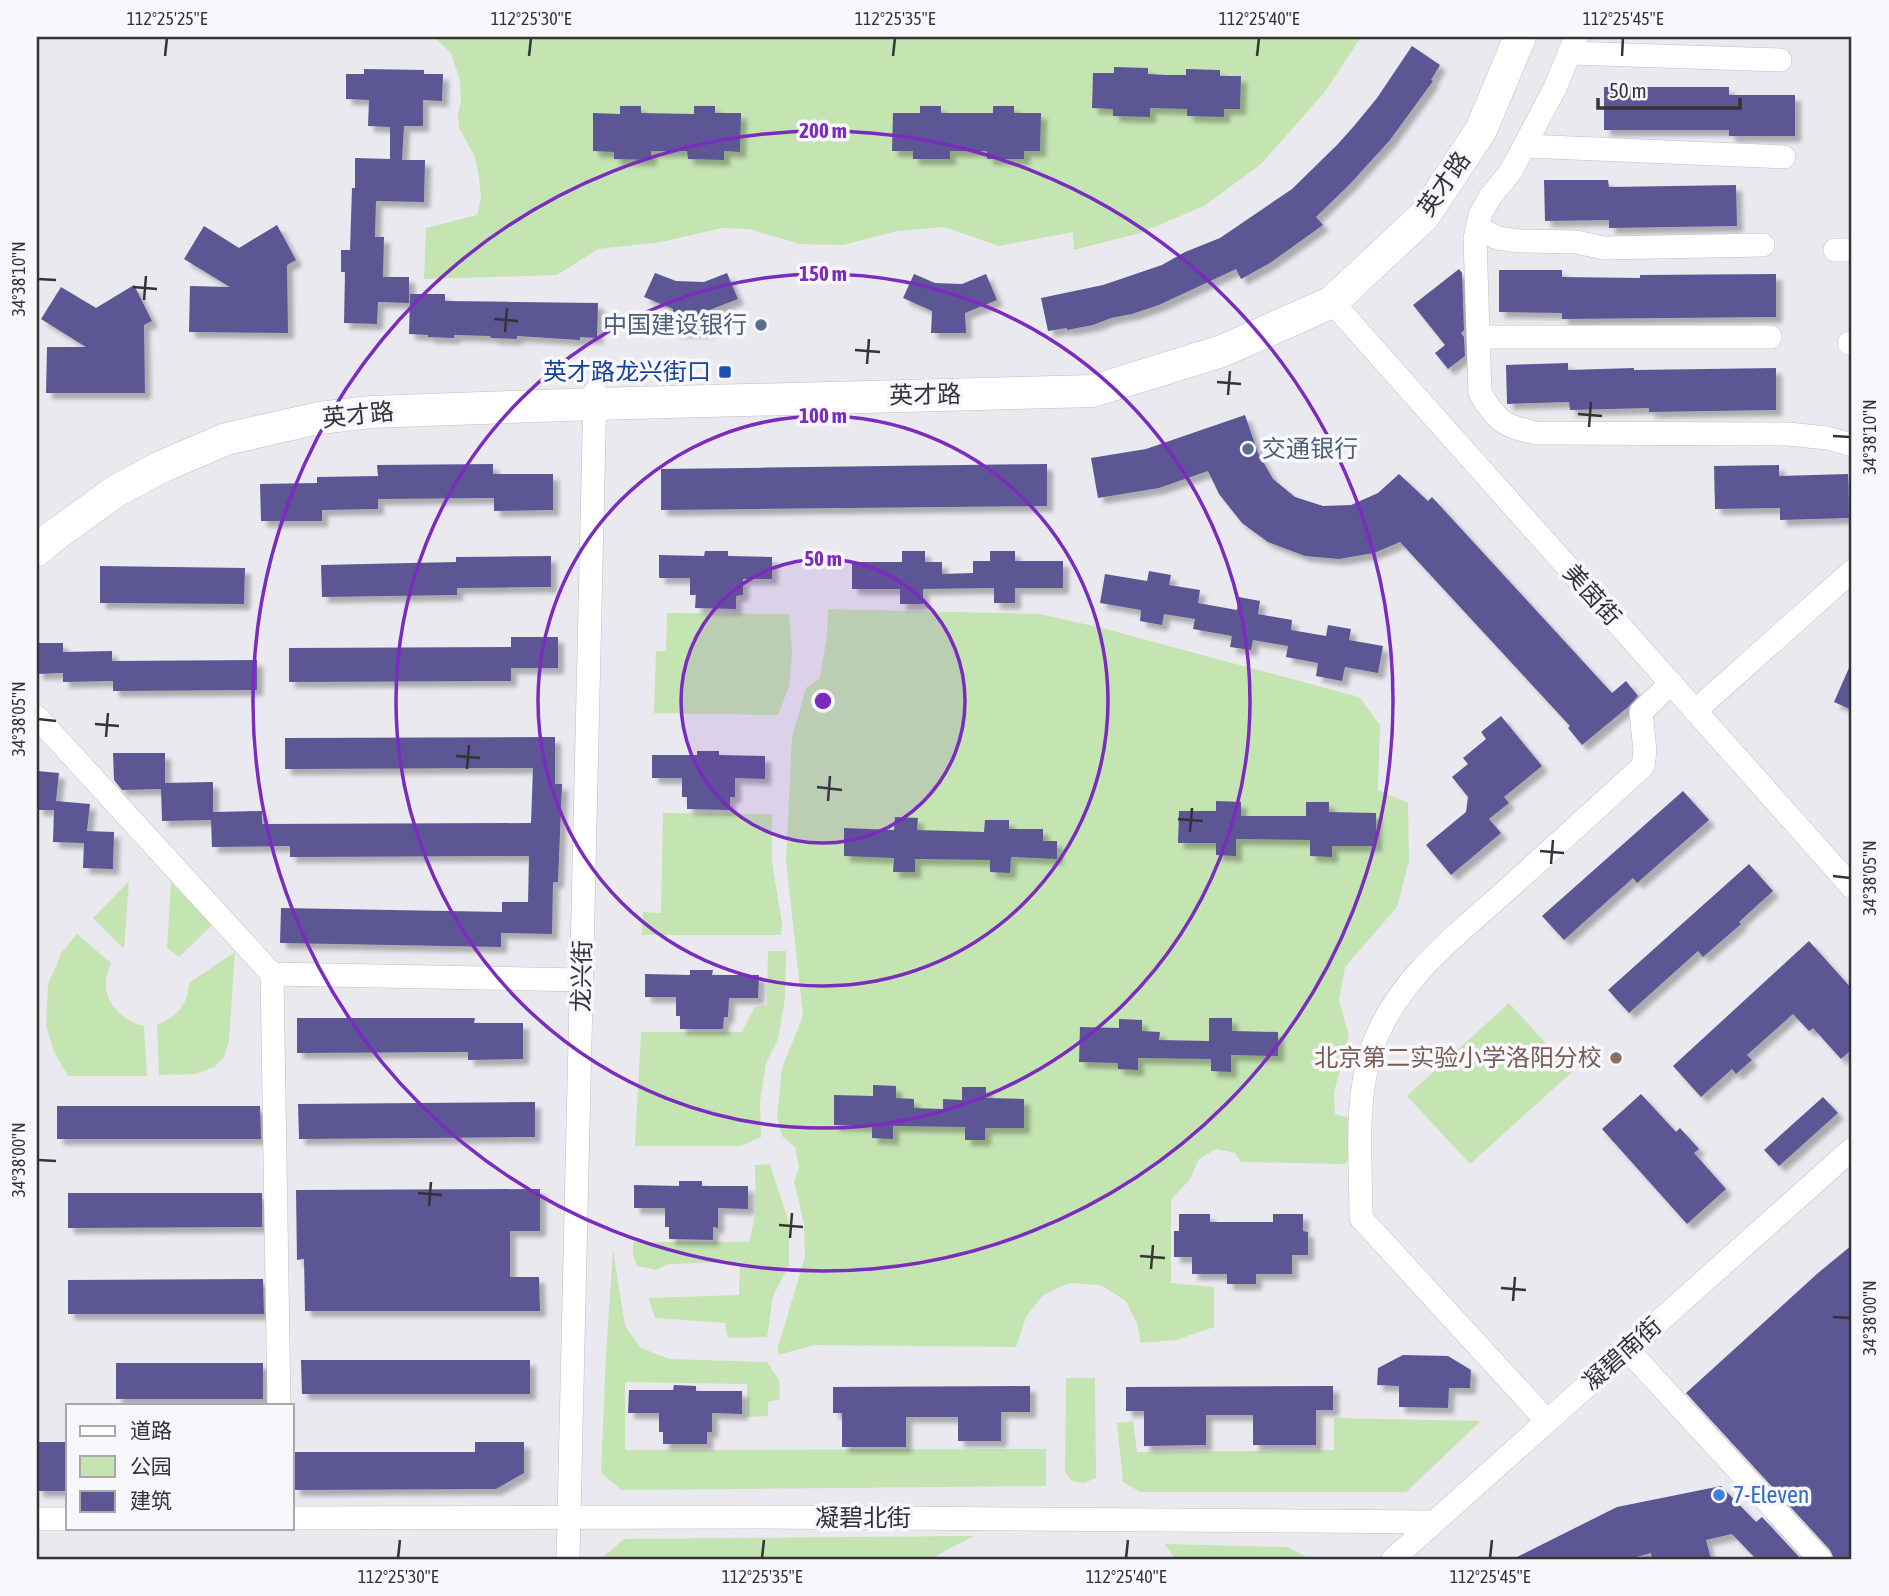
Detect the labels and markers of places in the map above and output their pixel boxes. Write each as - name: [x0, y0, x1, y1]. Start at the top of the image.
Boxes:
- place label: 中国建设银行: [603, 311, 747, 338]
- marker: 中国建设银行: [753, 317, 769, 333]
- place label: 英才路龙兴街口: [543, 358, 711, 385]
- marker: 英才路龙兴街口: [717, 364, 733, 380]
- place label: 交通银行: [1262, 435, 1358, 462]
- marker: 交通银行: [1240, 441, 1256, 457]
- centre of rings: [811, 689, 835, 713]
- place label: 北京第二实验小学洛阳分校: [1314, 1044, 1602, 1071]
- marker: 北京第二实验小学洛阳分校: [1608, 1050, 1624, 1066]
- place label: 7-Eleven: [1733, 1481, 1809, 1508]
- marker: 7-Eleven: [1711, 1487, 1727, 1503]

